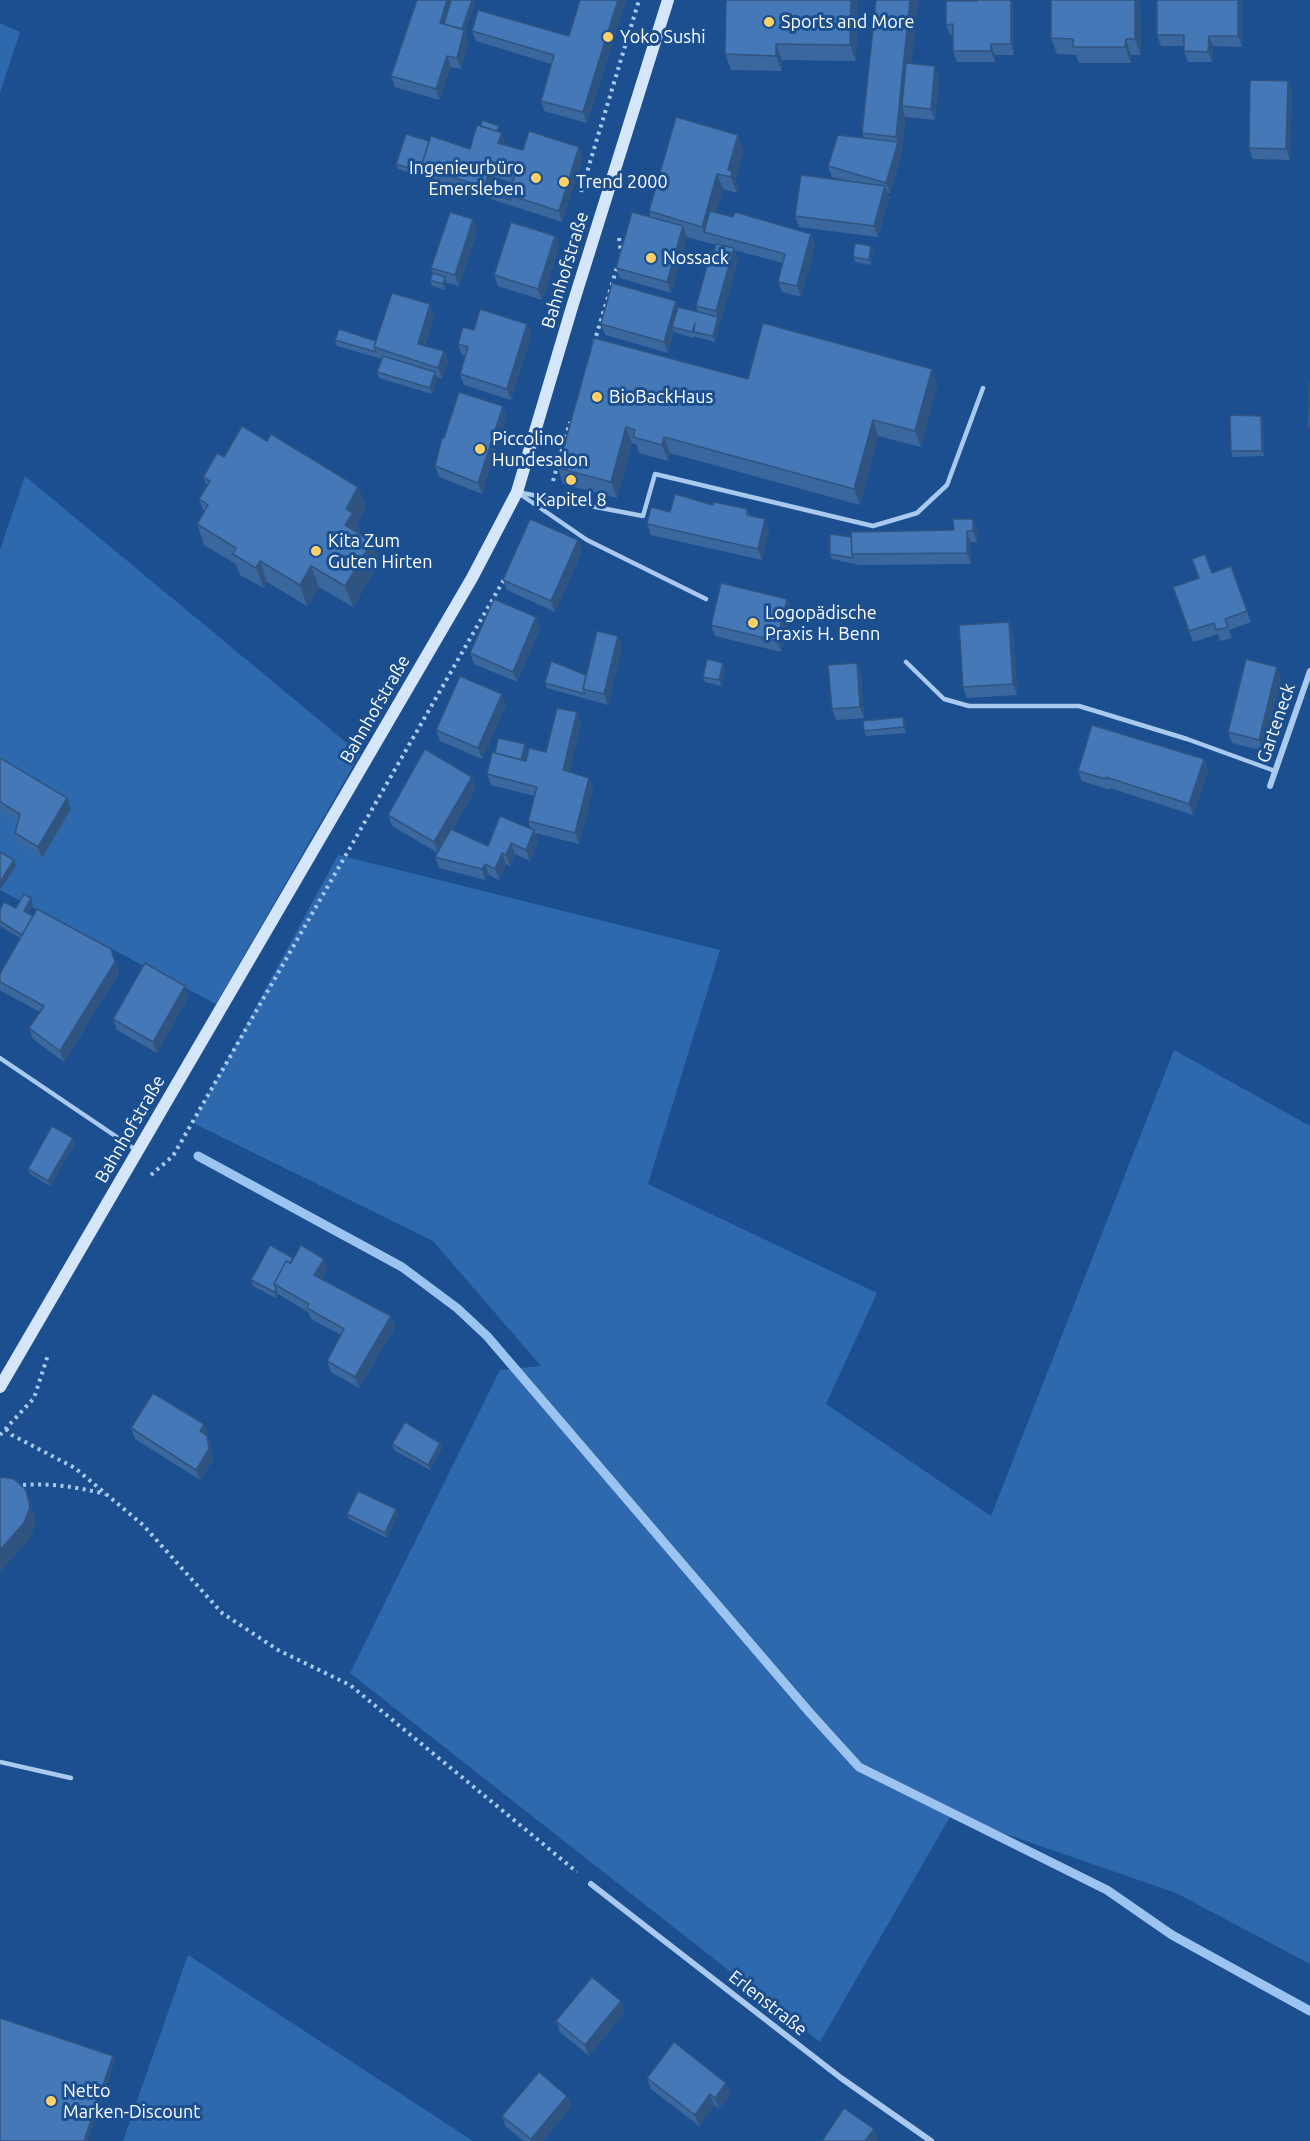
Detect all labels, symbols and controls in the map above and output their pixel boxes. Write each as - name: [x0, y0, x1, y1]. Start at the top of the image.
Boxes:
- place label: Sports and More: [781, 11, 914, 33]
- marker: Sports and More: [762, 15, 776, 29]
- place label: Yoko Sushi: [620, 26, 706, 48]
- marker: Yoko Sushi: [601, 30, 615, 44]
- place label: Ingenieurbüro Emersleben: [409, 157, 524, 200]
- marker: Ingenieurbüro Emersleben: [529, 171, 543, 185]
- place label: Trend 2000: [576, 171, 668, 193]
- marker: Trend 2000: [557, 175, 571, 189]
- street label: Bahnhofstraße: [537, 209, 593, 331]
- place label: Nossack: [663, 247, 729, 269]
- marker: Nossack: [644, 251, 658, 265]
- place label: BioBackHaus: [609, 386, 713, 408]
- marker: BioBackHaus: [590, 390, 604, 404]
- place label: Piccolino Hundesalon: [492, 428, 588, 470]
- marker: Piccolino Hundesalon: [473, 442, 487, 456]
- marker: Kapitel 8: [564, 473, 578, 487]
- place label: Kapitel 8: [535, 489, 607, 511]
- place label: Kita Zum Guten Hirten: [328, 530, 433, 572]
- marker: Kita Zum Guten Hirten: [309, 544, 323, 558]
- place label: Logopädische Praxis H. Benn: [765, 602, 880, 644]
- marker: Logopädische Praxis H. Benn: [746, 616, 760, 630]
- street label: Bahnhofstraße: [335, 651, 415, 767]
- street label: Garteneck: [1252, 680, 1300, 766]
- street label: Bahnhofstraße: [90, 1071, 170, 1187]
- street label: Erlenstraße: [724, 1966, 812, 2040]
- place label: Netto Marken-Discount: [63, 2080, 200, 2122]
- marker: Netto Marken-Discount: [44, 2094, 58, 2108]

